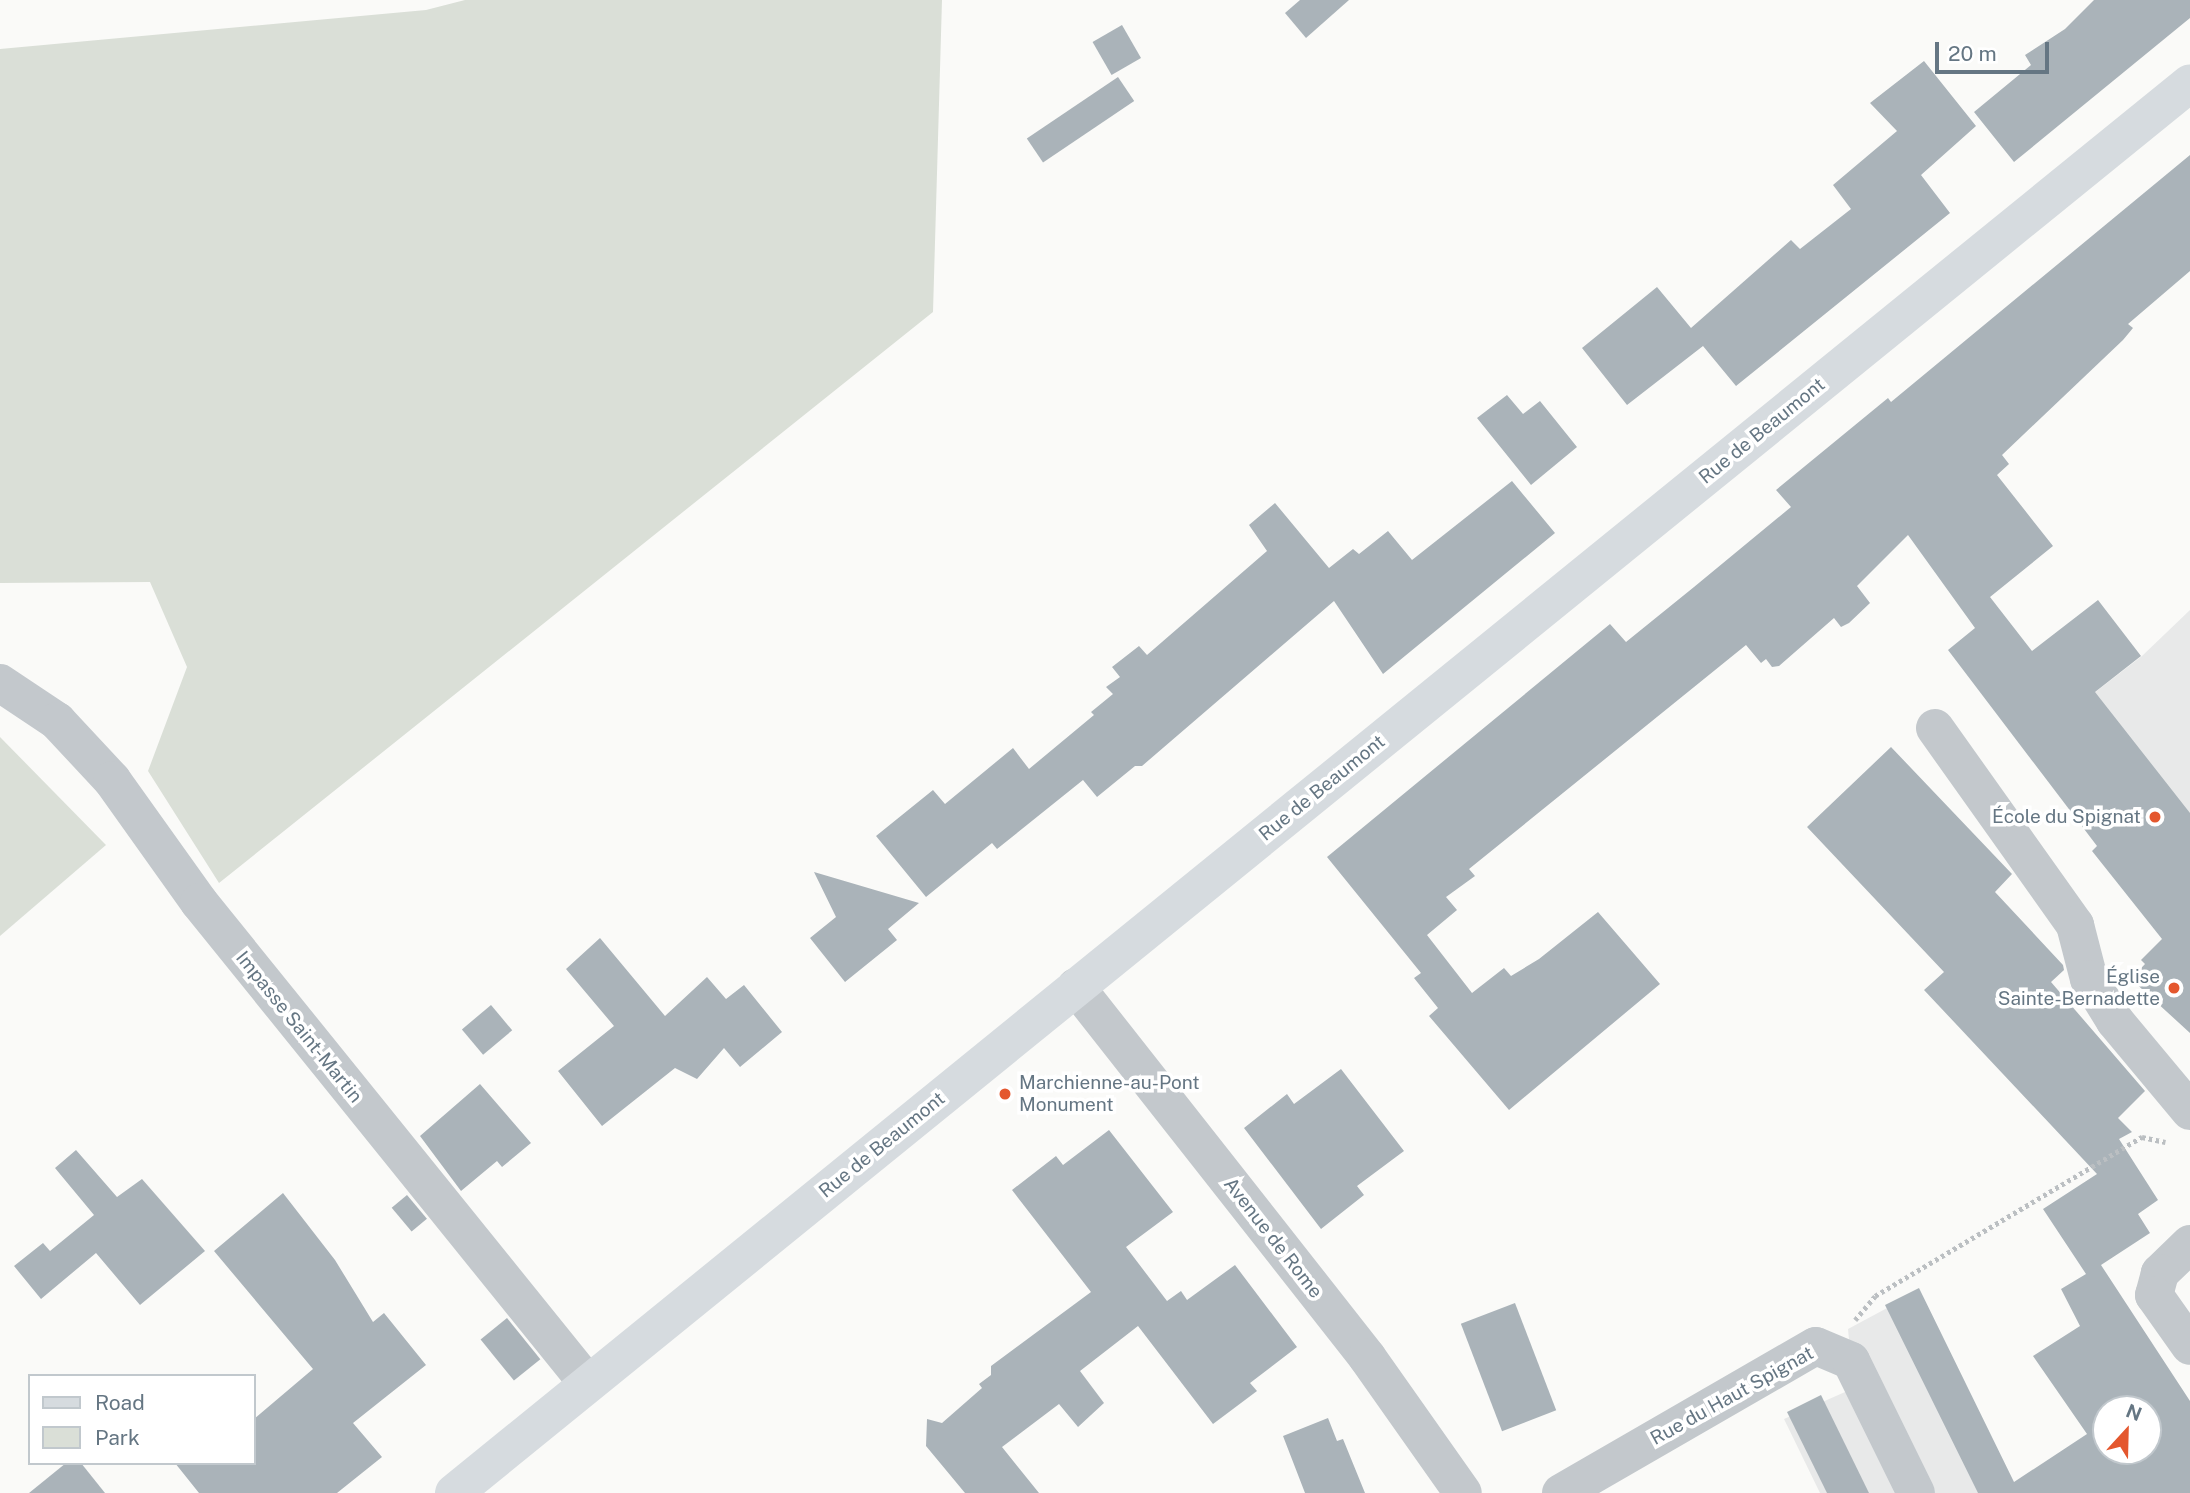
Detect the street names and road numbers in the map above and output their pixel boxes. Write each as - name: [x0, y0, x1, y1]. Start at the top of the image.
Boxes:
- street label: Rue de Beaumont: [1694, 373, 1830, 489]
- street label: Rue de Beaumont: [1254, 730, 1390, 846]
- street label: Impasse Saint-Martin: [231, 947, 367, 1107]
- street label: Rue de Beaumont: [814, 1087, 950, 1203]
- street label: Avenue de Rome: [1219, 1173, 1327, 1303]
- street label: Rue du Haut Spignat: [1646, 1342, 1818, 1450]

